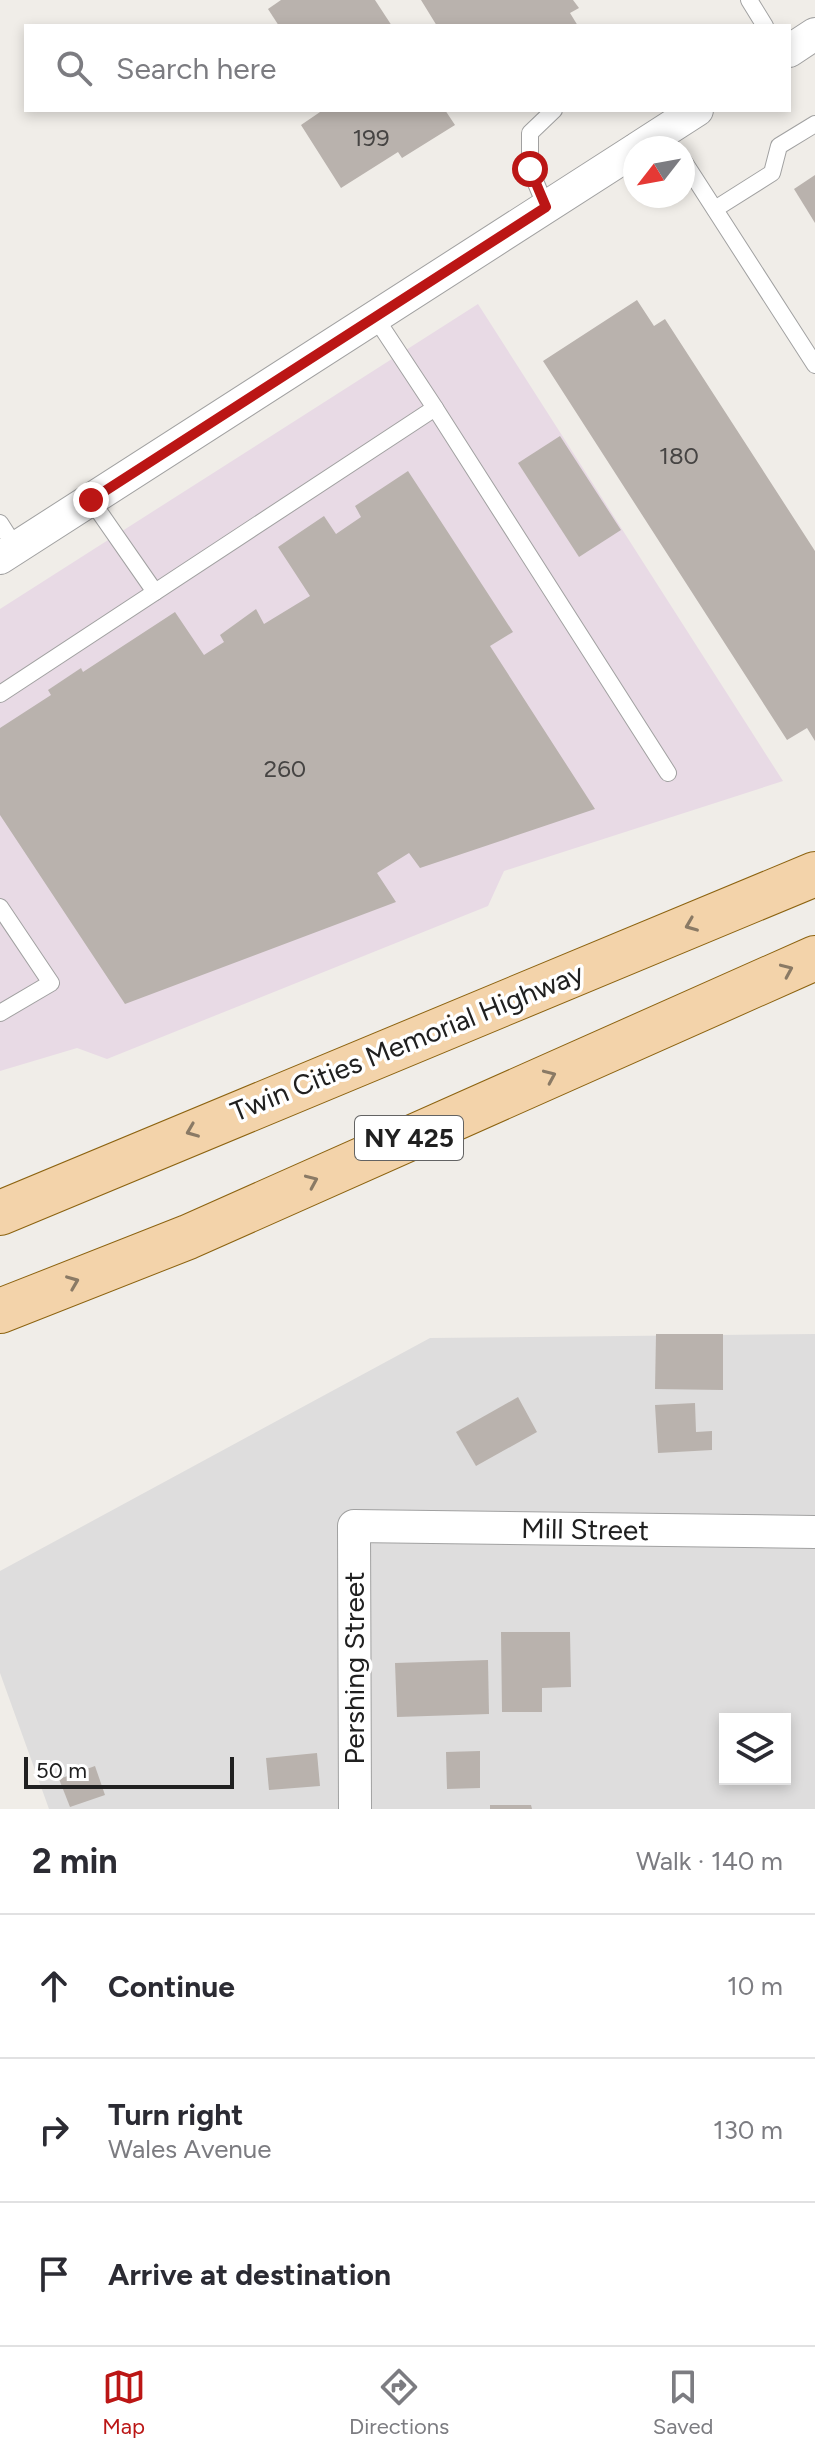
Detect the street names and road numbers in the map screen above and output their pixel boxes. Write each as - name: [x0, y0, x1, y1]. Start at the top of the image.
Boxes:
- street label: Twin Cities Memorial Highway: [226, 955, 589, 1128]
- road number: NY 425: [355, 1116, 463, 1160]
- street label: Mill Street: [521, 1511, 649, 1547]
- street label: Pershing Street: [337, 1571, 371, 1765]

